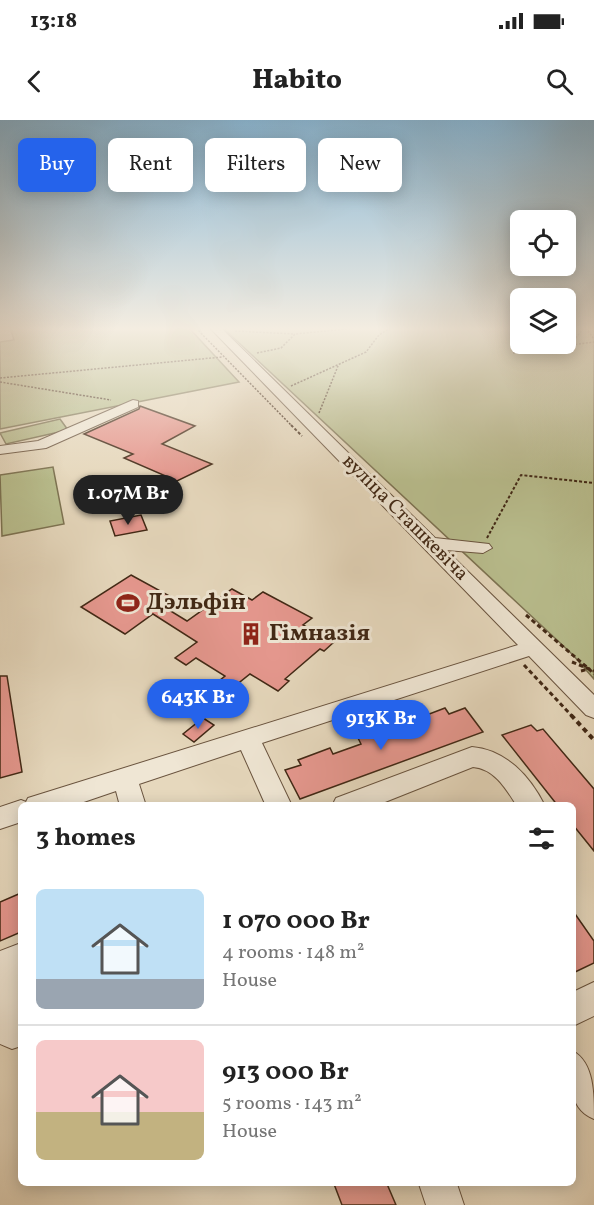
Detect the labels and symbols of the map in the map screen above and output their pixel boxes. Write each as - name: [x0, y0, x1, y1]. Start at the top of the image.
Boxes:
- street label: вуліца Сташкевіча: [335, 448, 475, 588]
- pin: 1.07M Br: [66, 475, 190, 526]
- place label: Дэльфін: [146, 586, 246, 620]
- sports icon: Дэльфін: [115, 590, 141, 616]
- place label: Гімназія: [269, 617, 370, 651]
- building icon: Гімназія: [238, 621, 264, 647]
- pin: 643K Br: [143, 679, 253, 730]
- pin: 913K Br: [326, 700, 436, 751]

